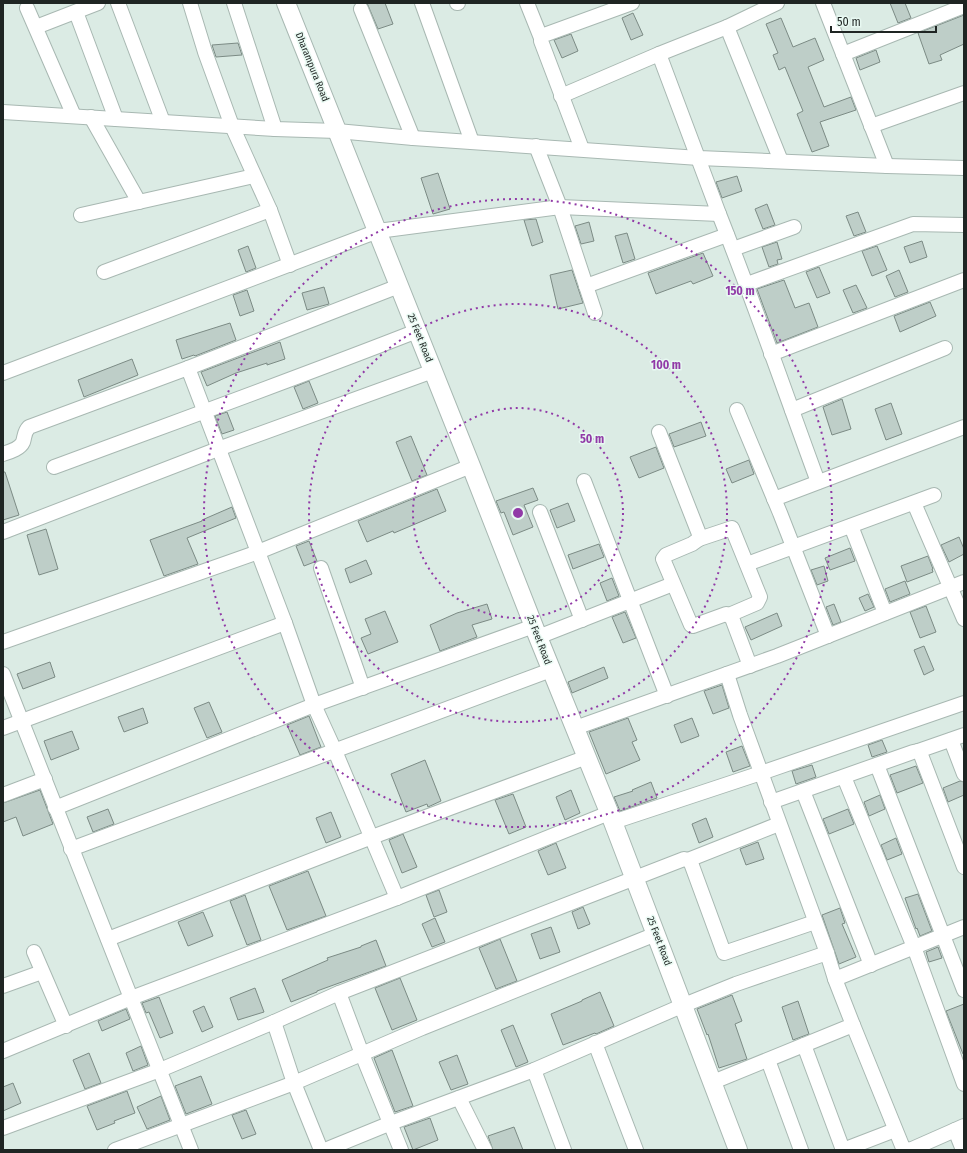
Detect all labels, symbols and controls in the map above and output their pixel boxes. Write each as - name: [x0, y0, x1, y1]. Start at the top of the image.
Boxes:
- scale bar: [831, 8, 936, 34]
- text: 50 m: [837, 15, 861, 29]
- street label: Dharampura Road: [293, 31, 331, 103]
- text: 150 m: [725, 284, 755, 298]
- street label: 25 Feet Road: [405, 312, 435, 364]
- text: 100 m: [651, 358, 681, 372]
- text: 50 m: [580, 432, 604, 446]
- centre of rings: [511, 506, 525, 520]
- street label: 25 Feet Road: [524, 614, 554, 666]
- street label: 25 Feet Road: [644, 915, 674, 967]

